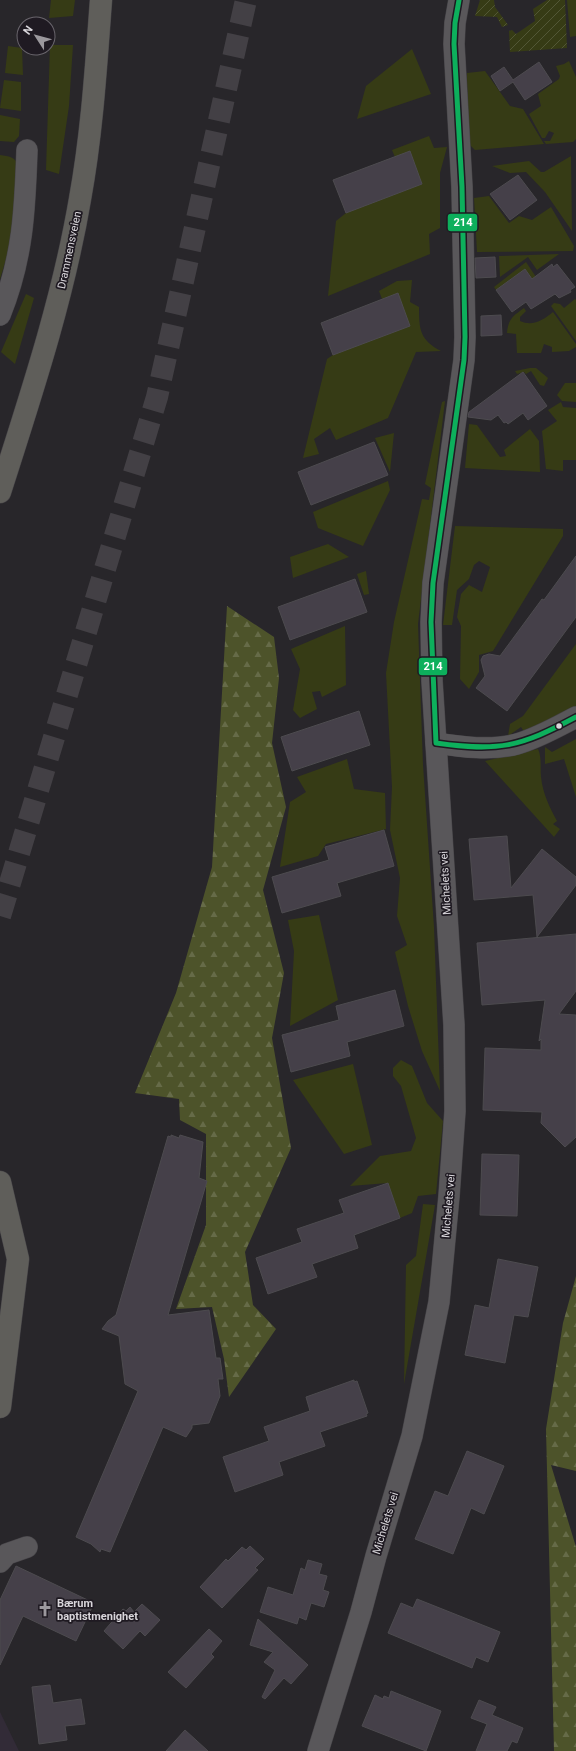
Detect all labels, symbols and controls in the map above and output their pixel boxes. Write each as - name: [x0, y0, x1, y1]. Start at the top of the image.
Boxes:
- north arrow: [16, 16, 56, 56]
- text: N: [21, 23, 36, 37]
- street label: Drammensveien: [55, 210, 84, 290]
- line badge: 214: [447, 213, 478, 232]
- text: 214: [454, 216, 473, 229]
- line badge: 214: [418, 657, 448, 676]
- text: 214: [424, 660, 443, 673]
- unlabelled marker: [554, 721, 564, 731]
- street label: Michelets vei: [437, 851, 454, 915]
- street label: Michelets vei: [439, 1173, 458, 1239]
- street label: Michelets vei: [370, 1491, 401, 1556]
- place label: Bærum baptistmenighet: [57, 1597, 138, 1623]
- church icon: Bærum baptistmenighet: [36, 1600, 54, 1618]

